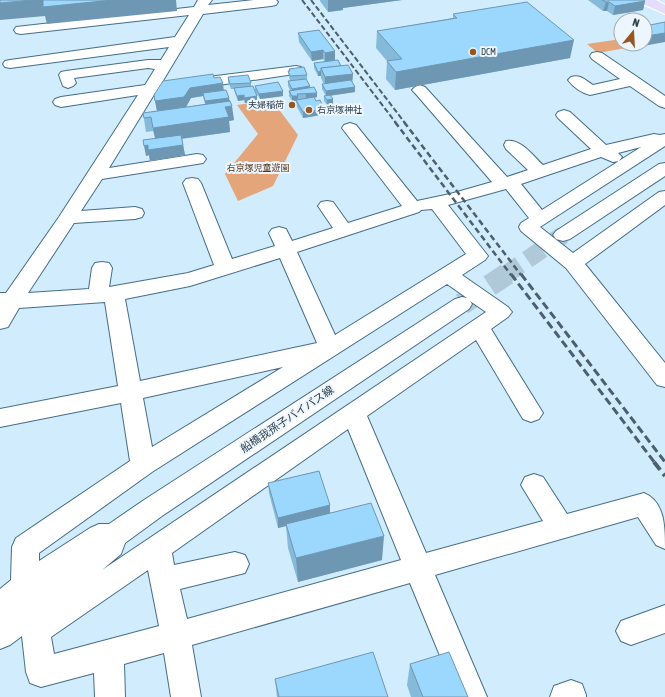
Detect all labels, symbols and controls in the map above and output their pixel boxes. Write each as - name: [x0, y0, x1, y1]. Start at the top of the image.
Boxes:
- north arrow: [613, 12, 653, 52]
- text: N: [631, 16, 641, 29]
- marker: DCM: [468, 47, 478, 57]
- place label: DCM: [481, 47, 496, 57]
- place label: 夫婦稲荷: [248, 100, 284, 110]
- marker: 夫婦稲荷: [287, 100, 297, 110]
- marker: 右京塚神社: [304, 105, 314, 115]
- place label: 右京塚神社: [317, 105, 362, 115]
- park label: 右京塚児童遊園: [226, 163, 290, 173]
- street label: 船橋我孫子バイパス線: [238, 383, 336, 455]

